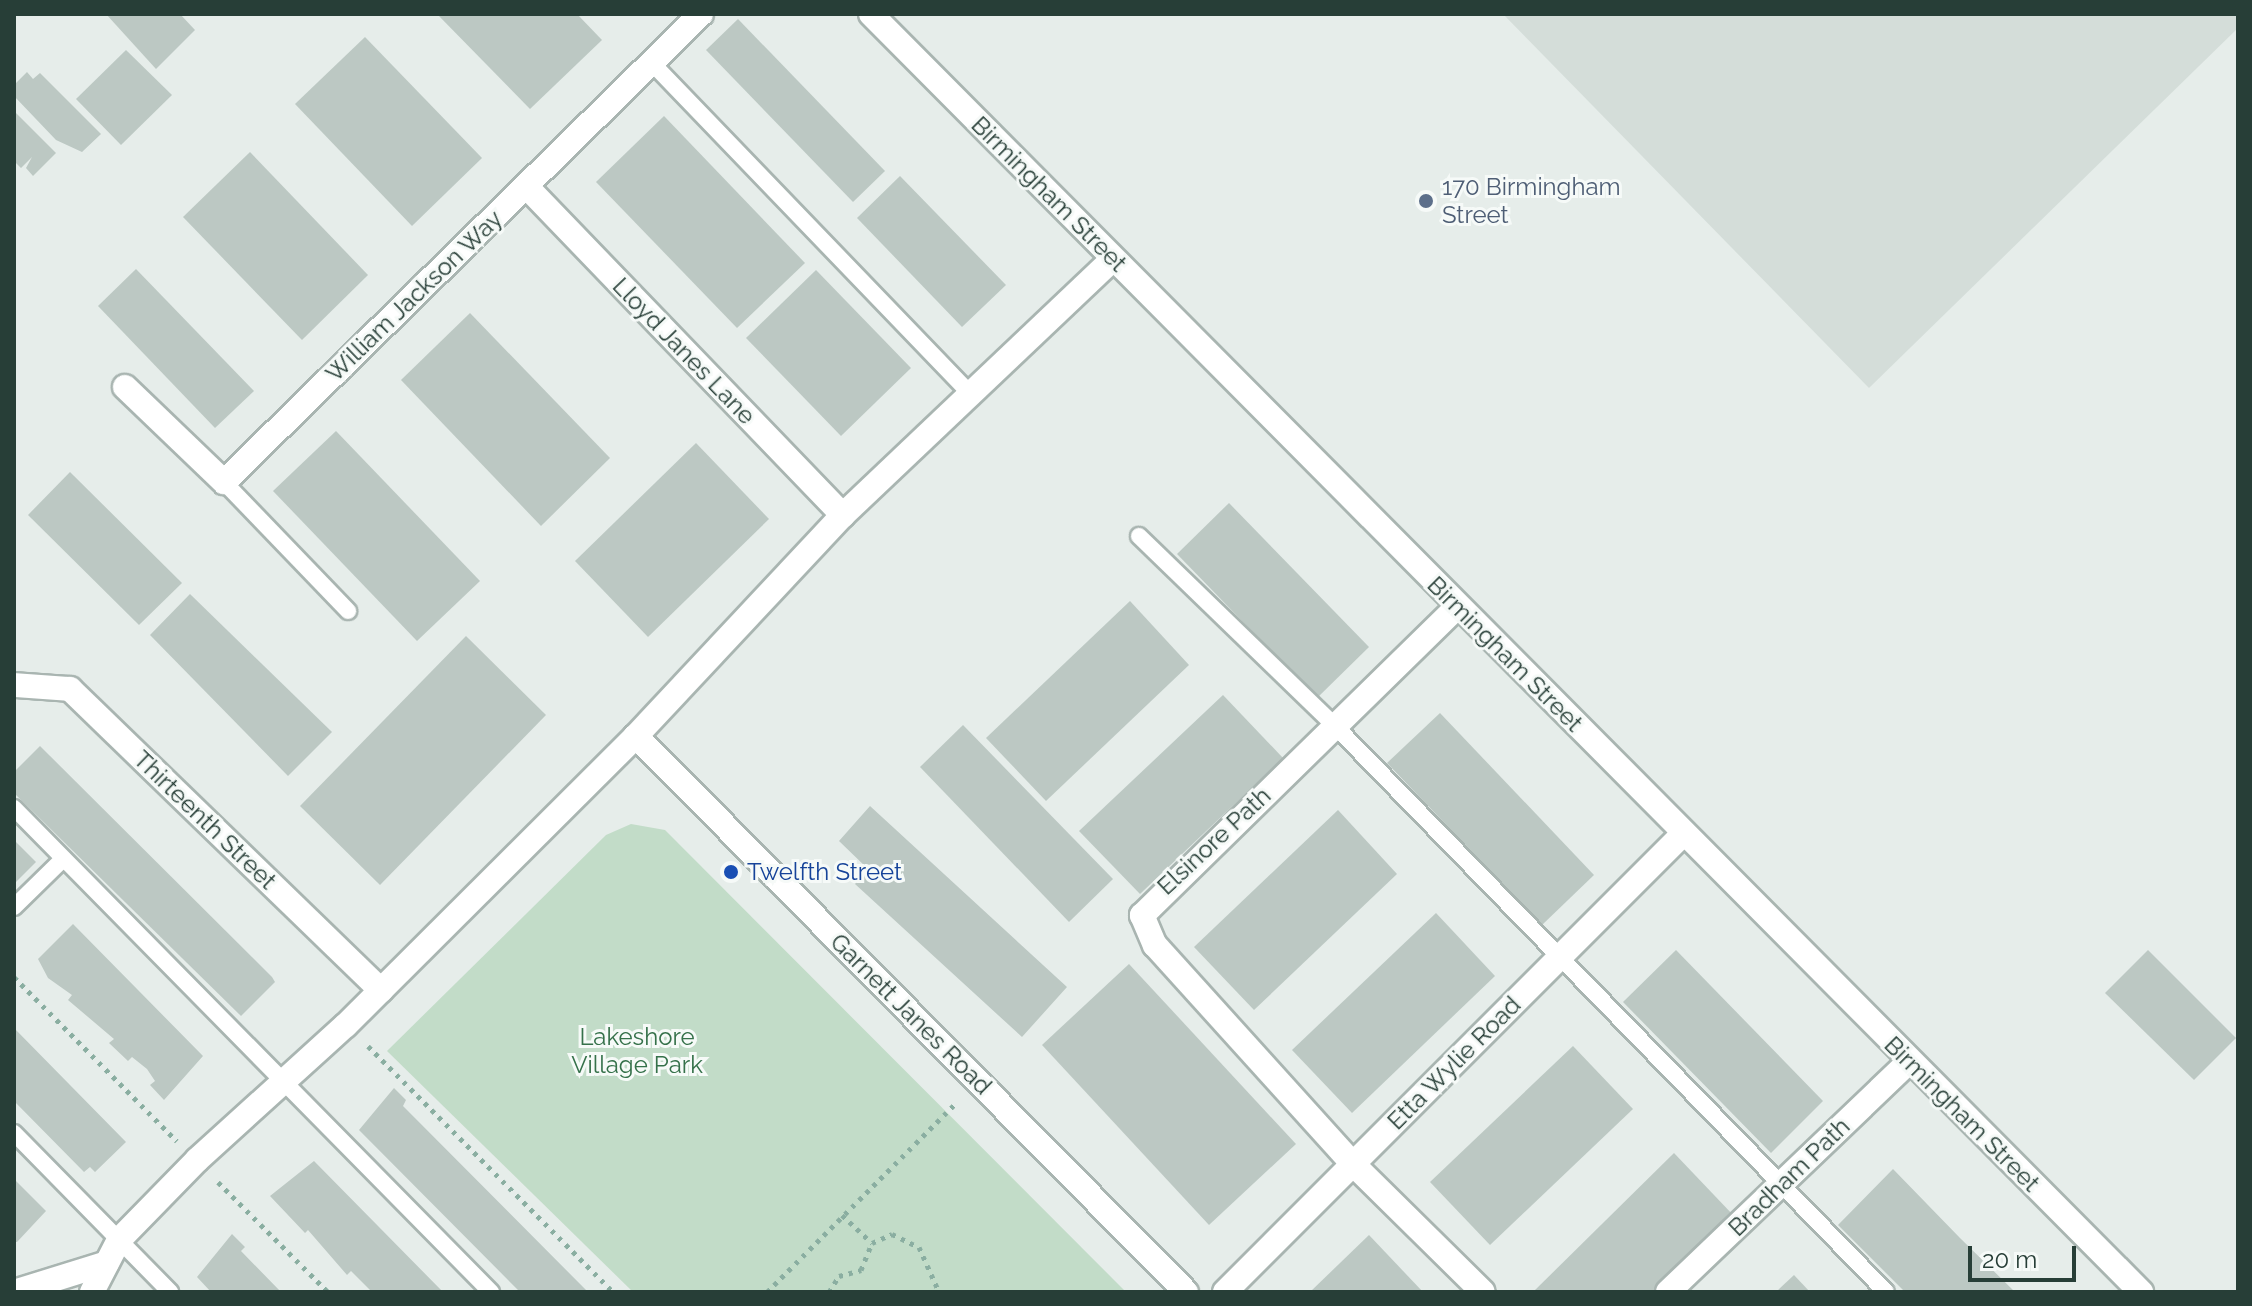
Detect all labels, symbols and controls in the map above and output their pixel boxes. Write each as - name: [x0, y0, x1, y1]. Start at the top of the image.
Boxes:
- street label: Birmingham Street: [965, 110, 1133, 278]
- place label: 170 Birmingham Street: [1442, 173, 1621, 229]
- marker: 170 Birmingham Street: [1417, 192, 1435, 210]
- street label: William Jackson Way: [319, 204, 509, 388]
- street label: Lloyd Janes Lane: [606, 271, 762, 431]
- street label: Birmingham Street: [1421, 570, 1589, 738]
- street label: Thirteenth Street: [128, 745, 282, 895]
- street label: Elsinore Path: [1151, 781, 1277, 901]
- place label: Twelfth Street: [747, 858, 902, 886]
- marker: Twelfth Street: [722, 863, 740, 881]
- street label: Garnett Janes Road: [824, 927, 998, 1101]
- street label: Etta Wylie Road: [1381, 990, 1527, 1136]
- park label: Lakeshore Village Park: [571, 1023, 703, 1079]
- street label: Birmingham Street: [1878, 1030, 2046, 1198]
- street label: Bradham Path: [1722, 1112, 1856, 1242]
- scale bar: [1972, 1230, 2080, 1280]
- text: 20 m: [1982, 1245, 2037, 1274]

